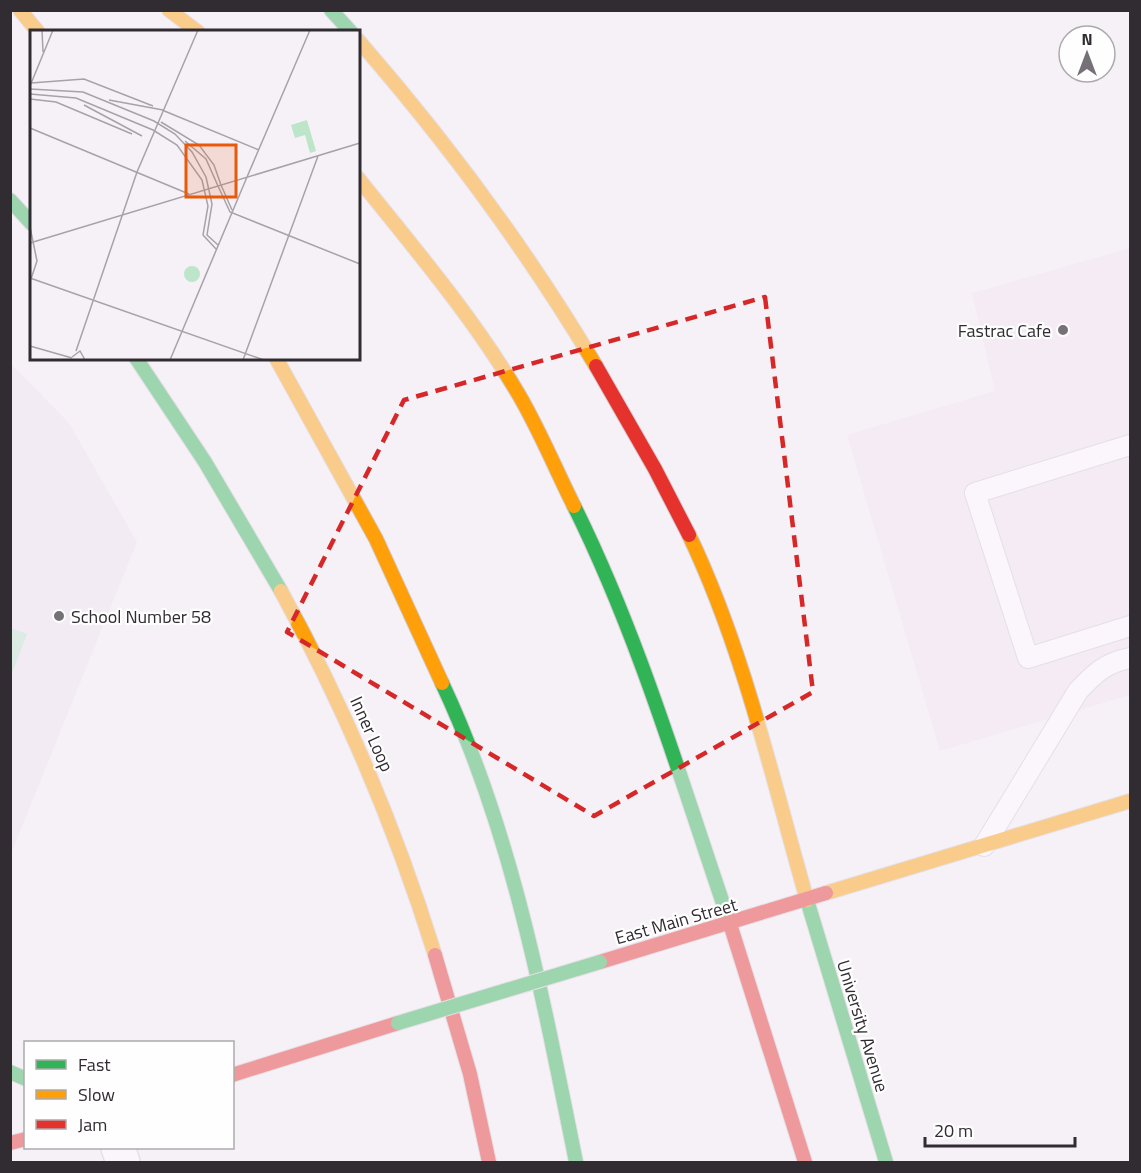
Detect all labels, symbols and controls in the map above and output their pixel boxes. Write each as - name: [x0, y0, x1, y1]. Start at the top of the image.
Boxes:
- north arrow: [1057, 24, 1117, 84]
- text: N: [1081, 27, 1093, 51]
- inset map: [30, 30, 360, 360]
- place label: Fastrac Cafe: [958, 317, 1051, 344]
- marker: Fastrac Cafe: [1056, 323, 1070, 337]
- place label: School Number 58: [71, 603, 211, 630]
- marker: School Number 58: [52, 609, 66, 623]
- street label: Inner Loop: [343, 692, 401, 776]
- street label: East Main Street: [612, 891, 741, 951]
- street label: University Avenue: [830, 957, 896, 1095]
- legend: [24, 1041, 234, 1149]
- text: Fast: [78, 1051, 111, 1078]
- text: Slow: [78, 1081, 115, 1108]
- scale bar: [925, 1110, 1075, 1148]
- text: Jam: [78, 1111, 107, 1138]
- text: 20 m: [934, 1117, 973, 1144]

